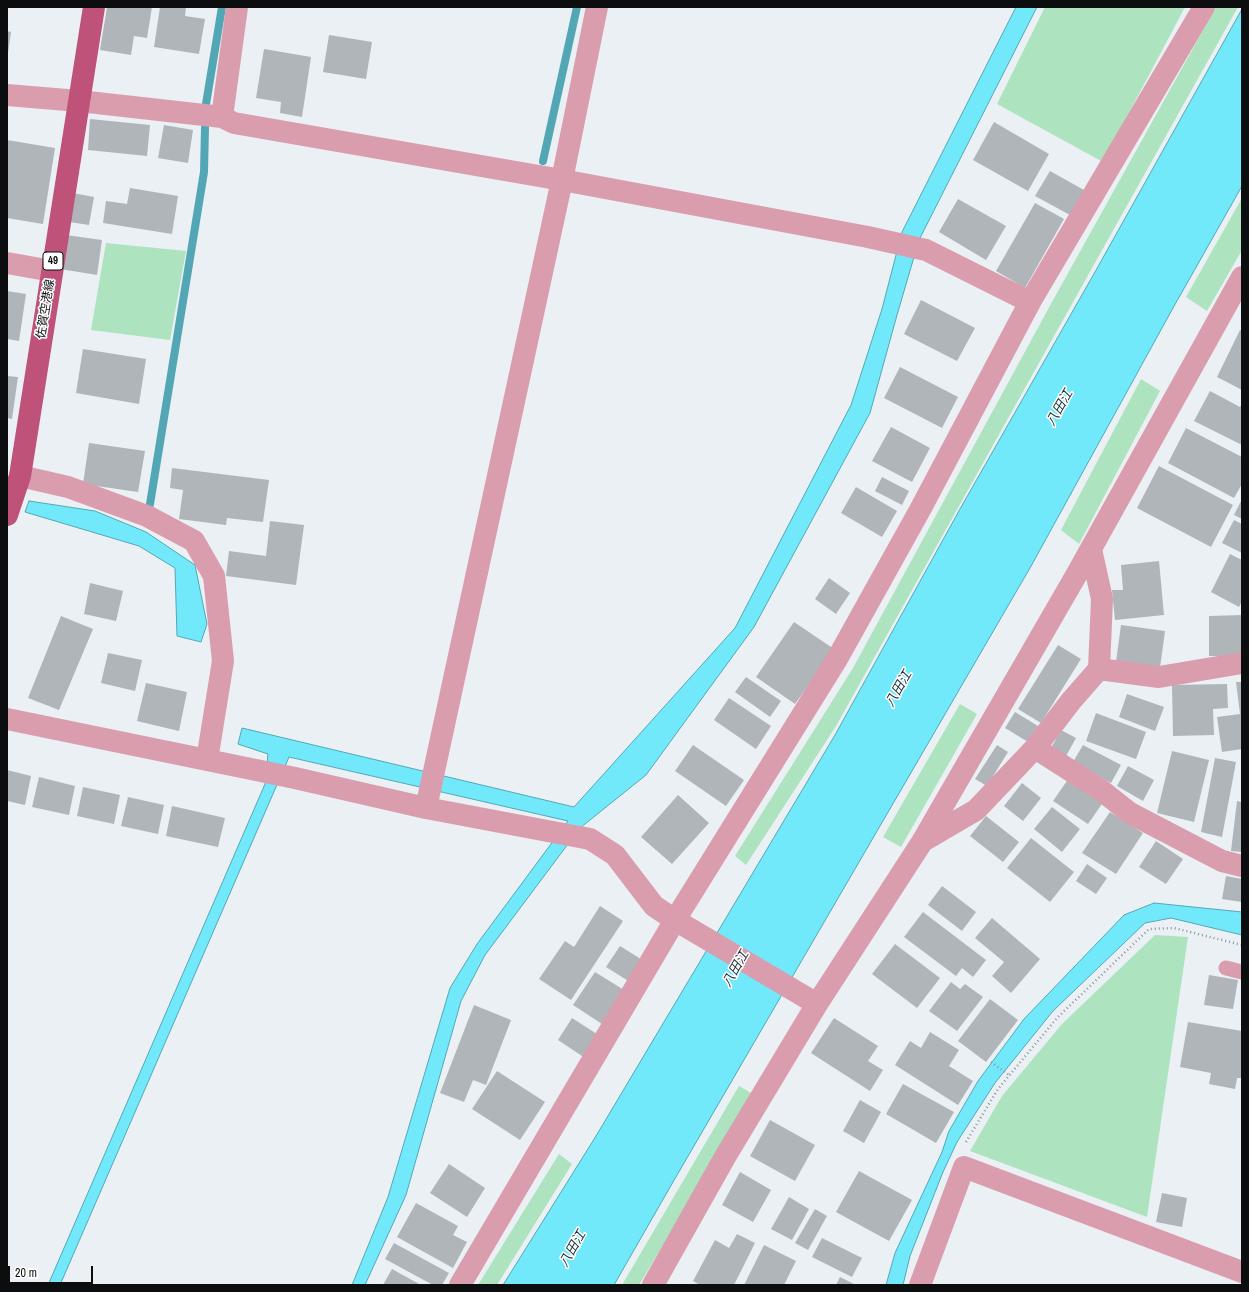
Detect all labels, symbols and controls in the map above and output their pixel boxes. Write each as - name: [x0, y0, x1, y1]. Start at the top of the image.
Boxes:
- road number: 49: [43, 252, 63, 270]
- street label: 佐賀空港線: [34, 278, 58, 340]
- water label: 八田江: [1043, 387, 1077, 429]
- water label: 八田江: [882, 668, 916, 710]
- water label: 八田江: [719, 948, 753, 990]
- water label: 八田江: [556, 1228, 590, 1270]
- scale bar: [10, 1258, 95, 1284]
- text: 20 m: [15, 1265, 37, 1281]

